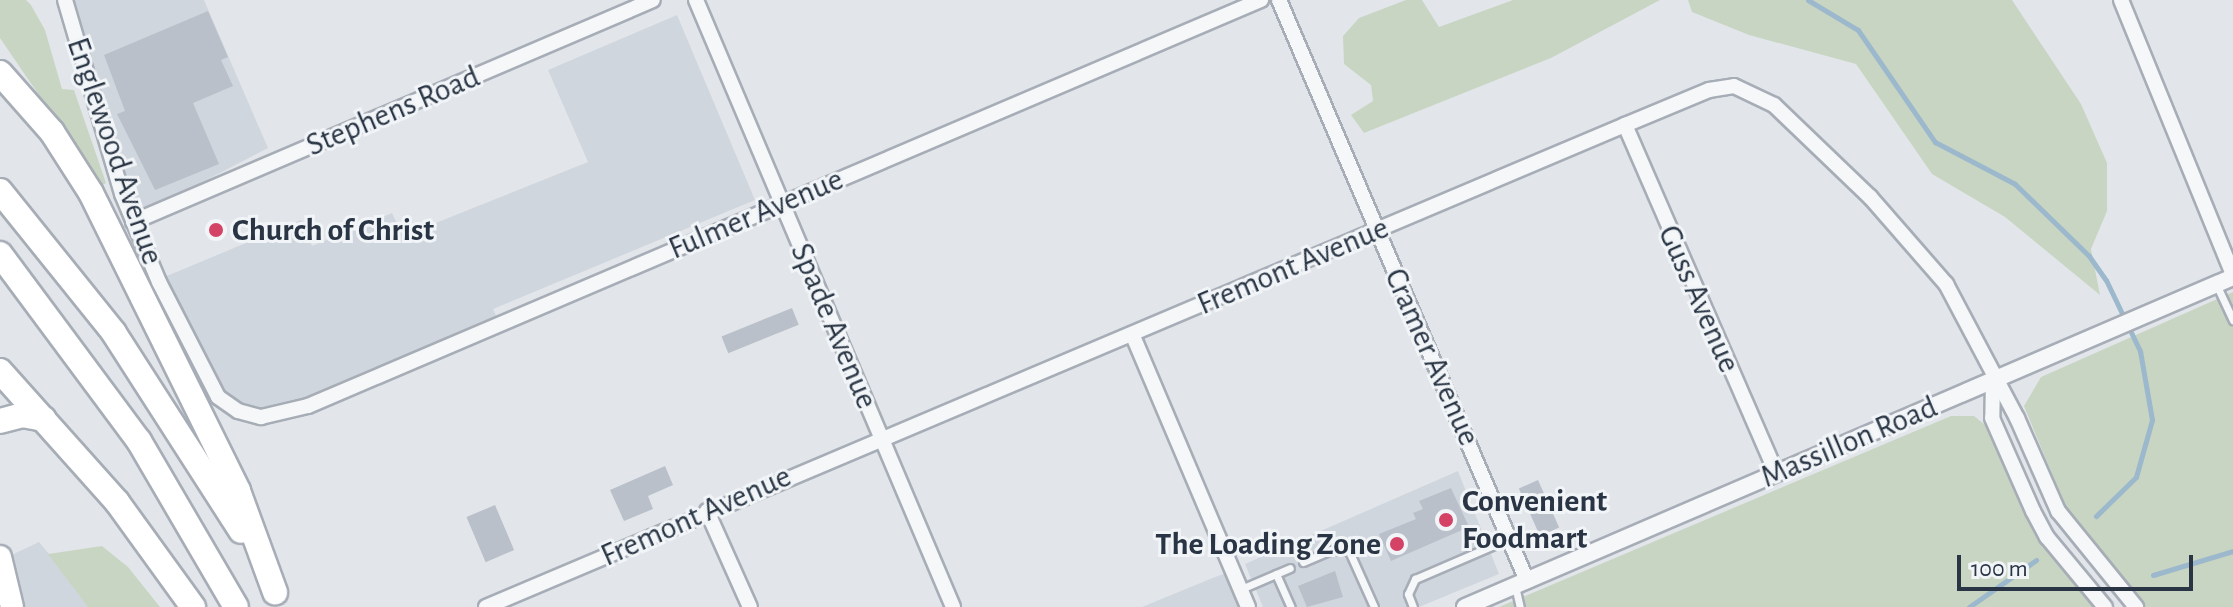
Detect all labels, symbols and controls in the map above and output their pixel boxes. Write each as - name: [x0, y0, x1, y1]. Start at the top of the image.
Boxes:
- street label: Englewood Avenue: [58, 32, 172, 270]
- street label: Stephens Road: [301, 57, 485, 165]
- street label: Fulmer Avenue: [663, 160, 849, 268]
- street label: Fremont Avenue: [1192, 208, 1394, 324]
- place label: Church of Christ: [232, 211, 434, 249]
- street label: Guss Avenue: [1650, 219, 1748, 379]
- marker: Church of Christ: [207, 221, 225, 239]
- street label: Spade Avenue: [782, 237, 886, 415]
- street label: Cramer Avenue: [1376, 263, 1488, 451]
- street label: Massillon Road: [1755, 388, 1943, 496]
- street label: Fremont Avenue: [595, 457, 797, 575]
- place label: Convenient Foodmart: [1462, 483, 1607, 558]
- marker: Convenient Foodmart: [1437, 511, 1455, 529]
- place label: The Loading Zone: [1155, 525, 1381, 563]
- marker: The Loading Zone: [1388, 535, 1406, 553]
- scale bar: [1961, 539, 2197, 589]
- text: 100 m: [1971, 557, 2028, 581]

